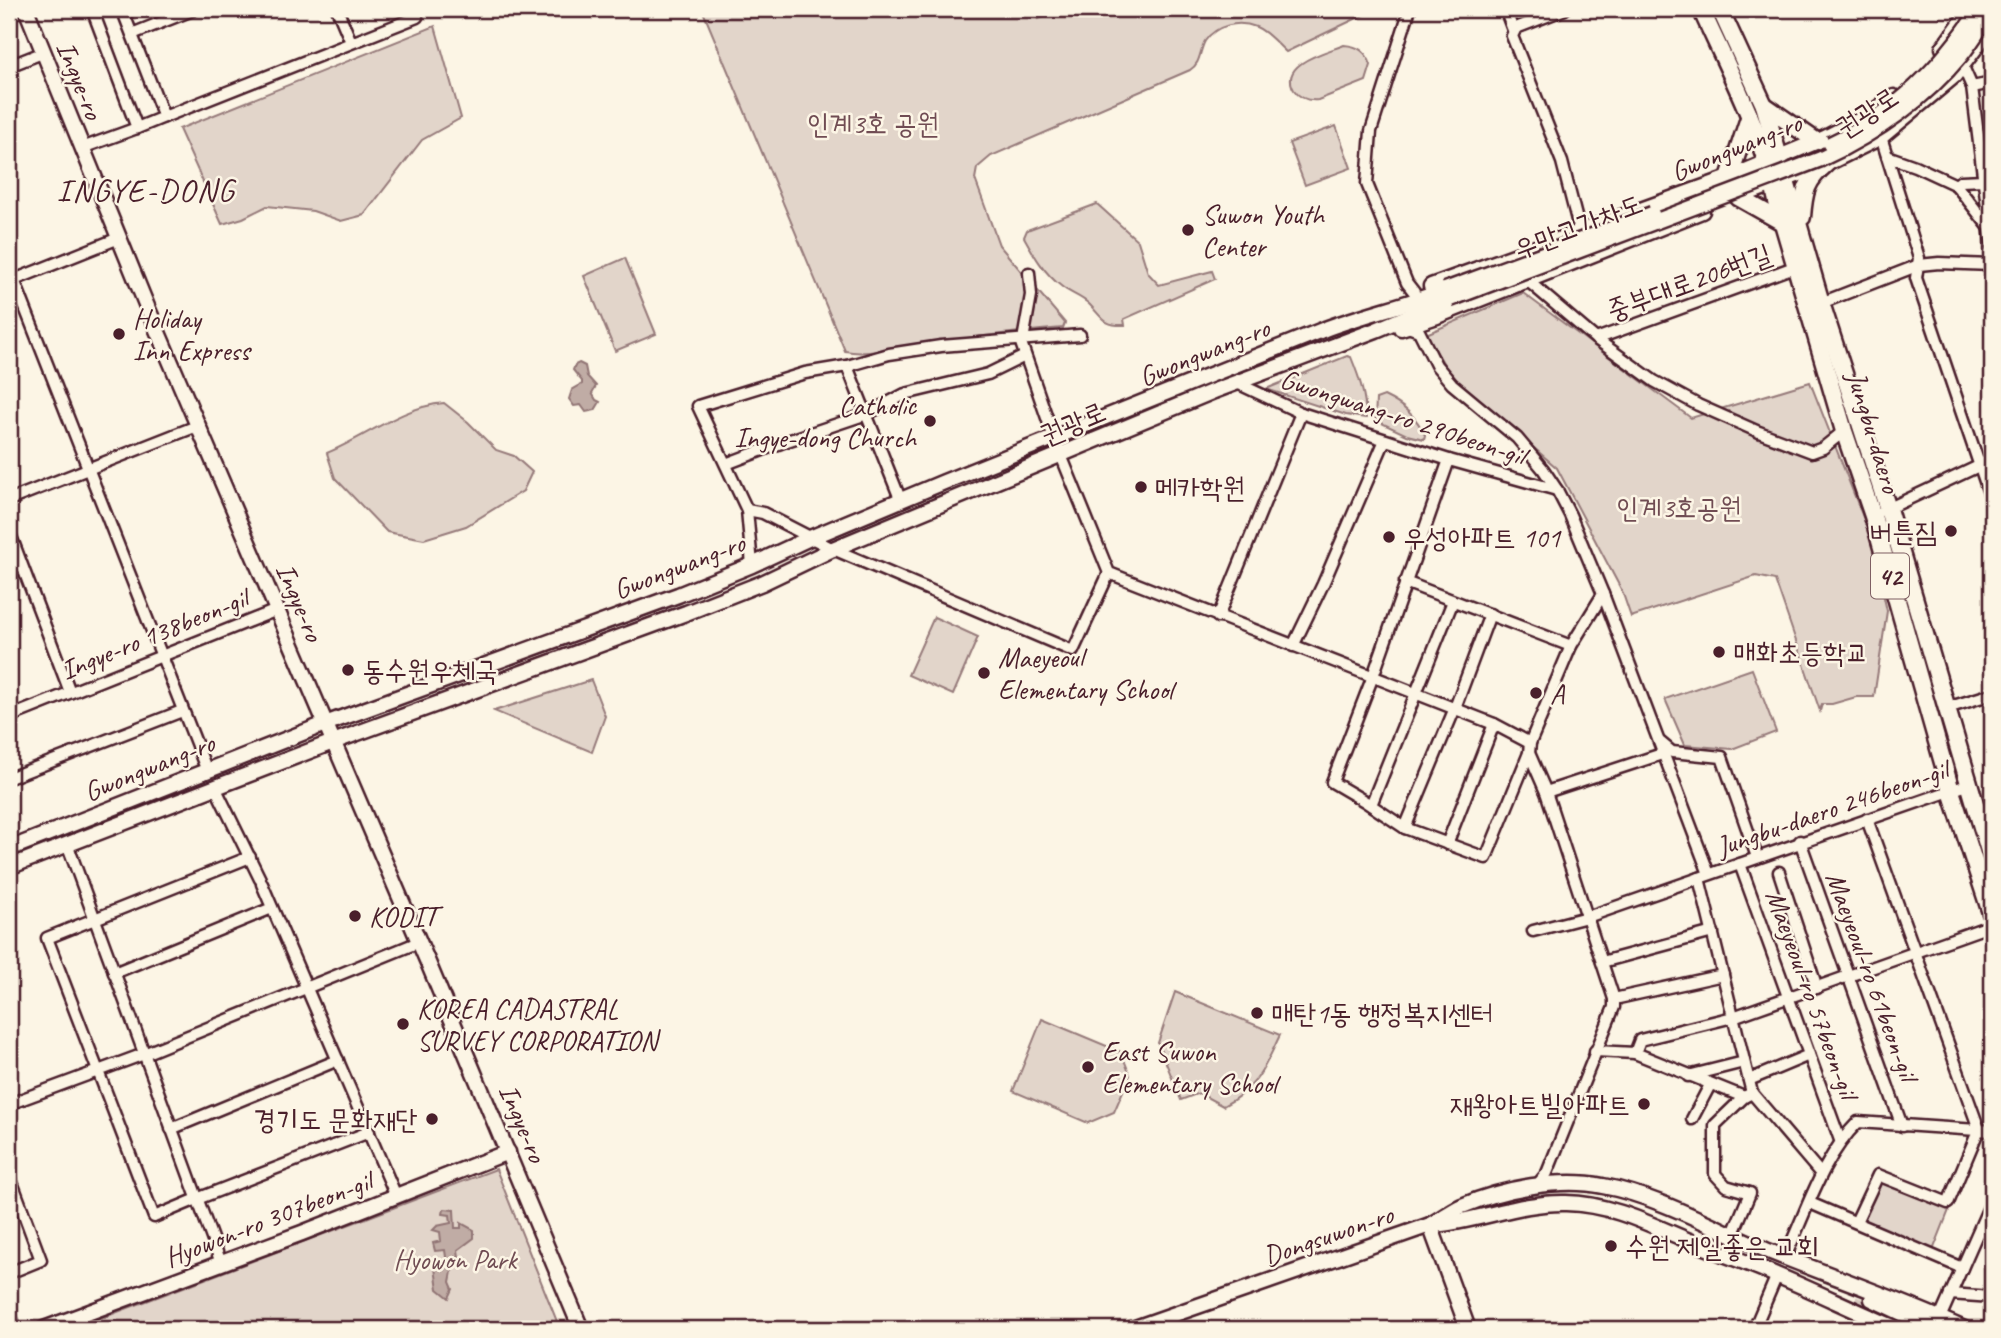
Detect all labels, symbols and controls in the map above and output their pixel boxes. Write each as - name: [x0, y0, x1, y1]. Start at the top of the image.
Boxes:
- street label: Ingye-ro: [49, 36, 112, 126]
- street label: 권광로: [1829, 79, 1905, 145]
- street label: Gwongwang-ro: [1666, 104, 1808, 189]
- park label: 인계3호 공원: [807, 106, 939, 141]
- district label: INGYE-DONG: [57, 170, 237, 211]
- street label: 우만고가차도: [1509, 185, 1647, 267]
- place label: Suwon Youth Center: [1202, 197, 1326, 264]
- marker: Suwon Youth Center: [1180, 222, 1196, 238]
- street label: 중부대로206번길: [1602, 236, 1776, 328]
- place label: Holiday Inn Express: [133, 301, 252, 368]
- street label: Gwongwang-ro: [1134, 309, 1276, 394]
- marker: Holiday Inn Express: [111, 326, 127, 342]
- street label: Gwongwang-ro 290beon-gil: [1276, 361, 1535, 475]
- street label: Jungbu-daero: [1838, 365, 1910, 499]
- place label: Catholic Ingye-dong Church: [734, 388, 918, 455]
- street label: 권광로: [1035, 394, 1111, 452]
- marker: Catholic Ingye-dong Church: [922, 413, 938, 429]
- place label: 메카학원: [1155, 470, 1245, 505]
- marker: 메카학원: [1133, 479, 1149, 495]
- park label: 인계3호공원: [1616, 490, 1742, 525]
- place label: 버튼짐: [1869, 514, 1937, 549]
- place label: 우성아파트 101: [1403, 520, 1562, 555]
- marker: 버튼짐: [1943, 523, 1959, 539]
- street label: Gwongwang-ro: [608, 524, 752, 607]
- marker: 우성아파트 101: [1381, 529, 1397, 545]
- road number: 42: [1871, 554, 1909, 598]
- street label: Ingye-ro: [268, 558, 333, 648]
- street label: Ingye-ro 138beon-gil: [55, 579, 258, 687]
- place label: 매화초등학교: [1733, 635, 1868, 670]
- place label: Maeyeoul Elementary School: [998, 640, 1178, 707]
- marker: 매화초등학교: [1711, 644, 1727, 660]
- place label: 동수원우체국: [362, 653, 497, 688]
- marker: 동수원우체국: [340, 662, 356, 678]
- marker: Maeyeoul Elementary School: [976, 665, 992, 681]
- place label: A: [1550, 676, 1566, 711]
- marker: A: [1528, 685, 1544, 701]
- street label: Gwongwang-ro: [79, 724, 221, 809]
- street label: Jungbu-daero 246beon-gil: [1710, 750, 1957, 865]
- street label: Maeyeoul-ro 61beon-gil: [1818, 867, 1928, 1090]
- street label: Maeyeoul-ro 57beon-gil: [1758, 885, 1868, 1108]
- place label: KODIT: [369, 899, 444, 934]
- marker: KODIT: [347, 908, 363, 924]
- place label: KOREA CADASTRAL SURVEY CORPORATION: [417, 991, 661, 1058]
- place label: 매탄1동 행정복지센터: [1271, 996, 1493, 1031]
- marker: 매탄1동 행정복지센터: [1249, 1005, 1265, 1021]
- marker: KOREA CADASTRAL SURVEY CORPORATION: [395, 1016, 411, 1032]
- place label: East Suwon Elementary School: [1102, 1034, 1282, 1101]
- marker: East Suwon Elementary School: [1080, 1059, 1096, 1075]
- street label: Ingye-ro: [491, 1079, 556, 1169]
- place label: 재왕아트빌아파트: [1450, 1087, 1630, 1122]
- marker: 재왕아트빌아파트: [1636, 1096, 1652, 1112]
- place label: 경기도 문화재단: [254, 1102, 418, 1137]
- marker: 경기도 문화재단: [424, 1111, 440, 1127]
- street label: Hyowon-ro 307beon-gil: [159, 1162, 382, 1275]
- street label: Dongsuwon-ro: [1259, 1196, 1399, 1273]
- place label: 수원 제일좋은 교회: [1625, 1229, 1819, 1264]
- marker: 수원 제일좋은 교회: [1603, 1238, 1619, 1254]
- park label: Hyowon Park: [394, 1242, 518, 1277]

